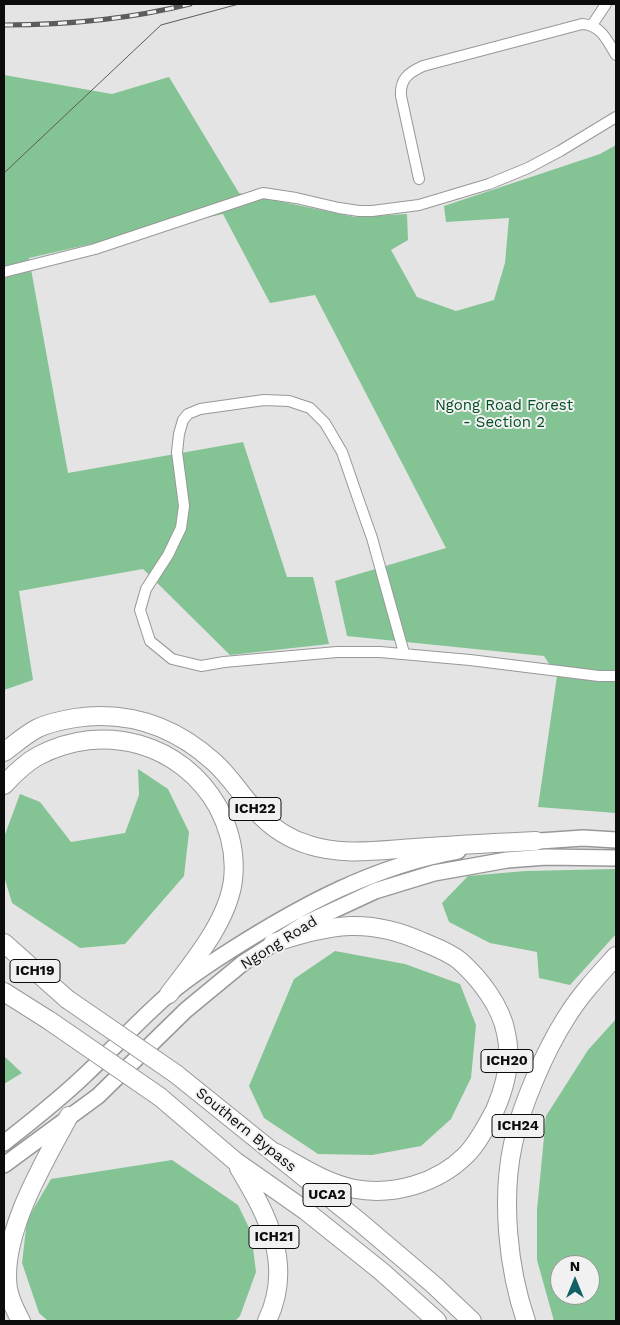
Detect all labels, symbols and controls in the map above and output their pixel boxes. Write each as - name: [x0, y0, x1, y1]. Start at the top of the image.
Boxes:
- park label: Ngong Road Forest - Section 2: [435, 397, 573, 432]
- road number: ICH22: [229, 798, 281, 821]
- street label: Ngong Road: [237, 912, 321, 974]
- road number: ICH19: [10, 959, 60, 982]
- road number: ICH20: [481, 1050, 533, 1072]
- street label: Southern Bypass: [192, 1084, 300, 1176]
- road number: ICH24: [492, 1114, 544, 1138]
- road number: UCA2: [303, 1184, 351, 1206]
- road number: ICH21: [249, 1226, 299, 1248]
- north arrow: [550, 1255, 600, 1305]
- text: N: [570, 1258, 580, 1274]

